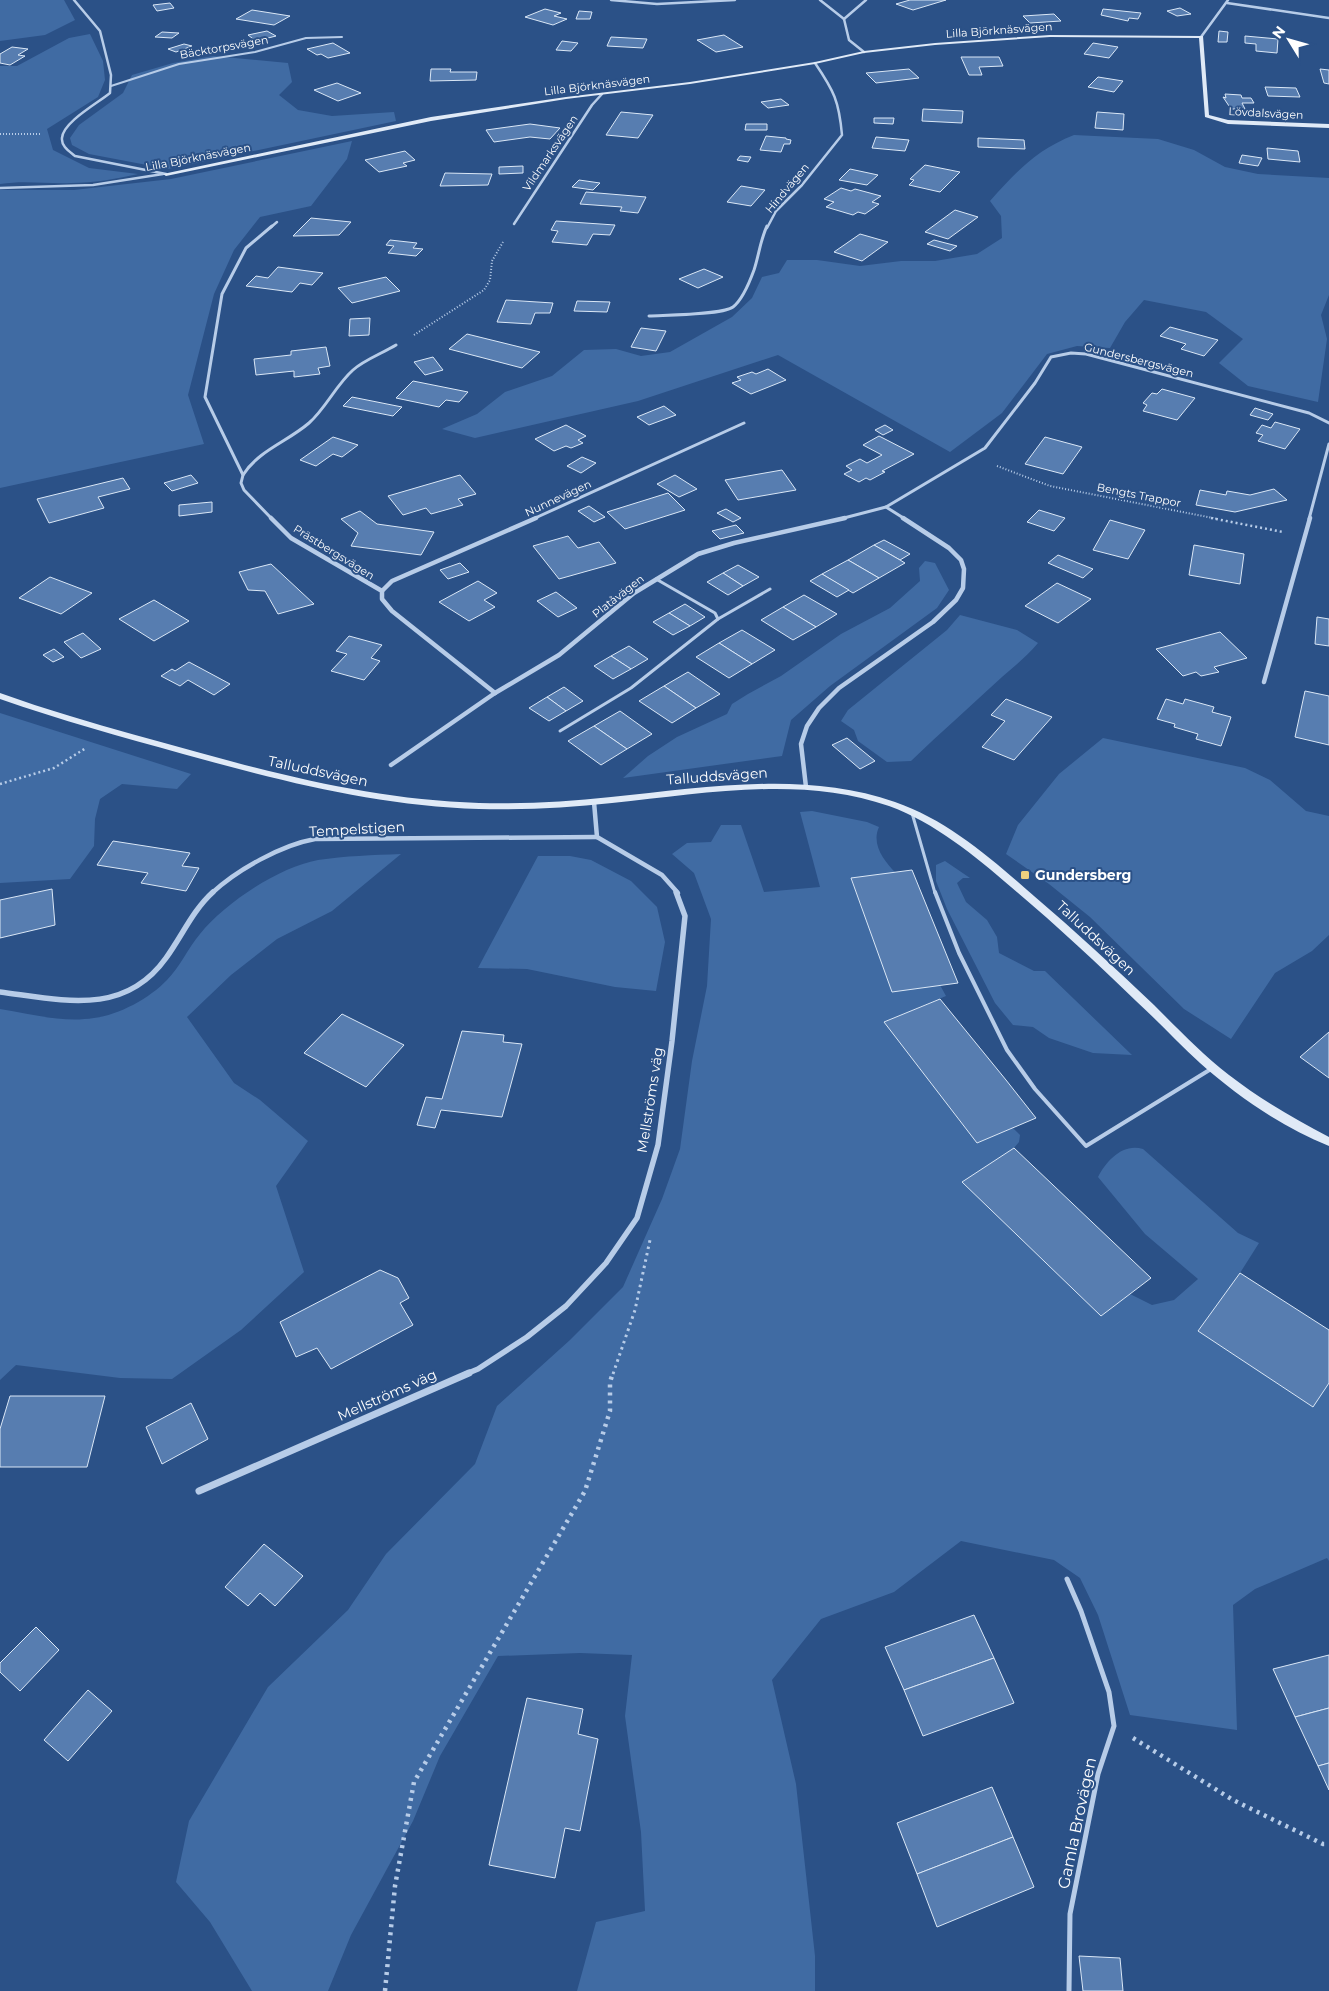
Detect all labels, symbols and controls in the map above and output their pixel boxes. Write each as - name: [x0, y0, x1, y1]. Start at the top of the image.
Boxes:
- north arrow: [1264, 15, 1314, 65]
- street label: Lilla Björknäsvägen: [945, 19, 1053, 41]
- text: N: [1268, 22, 1289, 42]
- street label: Bäcktorpsvägen: [179, 32, 269, 62]
- street label: Lilla Björknäsvägen: [543, 72, 651, 98]
- street label: Lövdalsvägen: [1228, 104, 1304, 122]
- street label: Vildmarksvägen: [519, 112, 581, 194]
- street label: Lilla Björknäsvägen: [144, 140, 252, 174]
- street label: Hindvägen: [762, 160, 812, 216]
- street label: Gundersbergsvägen: [1083, 340, 1195, 380]
- street label: Nunnevägen: [523, 477, 593, 519]
- street label: Bengts Trappor: [1096, 480, 1182, 510]
- street label: Prästbergsvägen: [291, 521, 377, 583]
- street label: Platåvägen: [589, 571, 647, 621]
- street label: Talluddsvägen: [266, 752, 370, 790]
- street label: Talluddsvägen: [666, 763, 768, 789]
- street label: Tempelstigen: [309, 817, 405, 841]
- place label: Gundersberg: [1035, 866, 1131, 884]
- marker: Gundersberg: [1019, 869, 1031, 881]
- street label: Talluddsvägen: [1053, 897, 1139, 979]
- street label: Mellströms väg: [633, 1046, 667, 1154]
- street label: Mellströms väg: [335, 1365, 439, 1425]
- street label: Gamla Brovägen: [1054, 1755, 1100, 1891]

